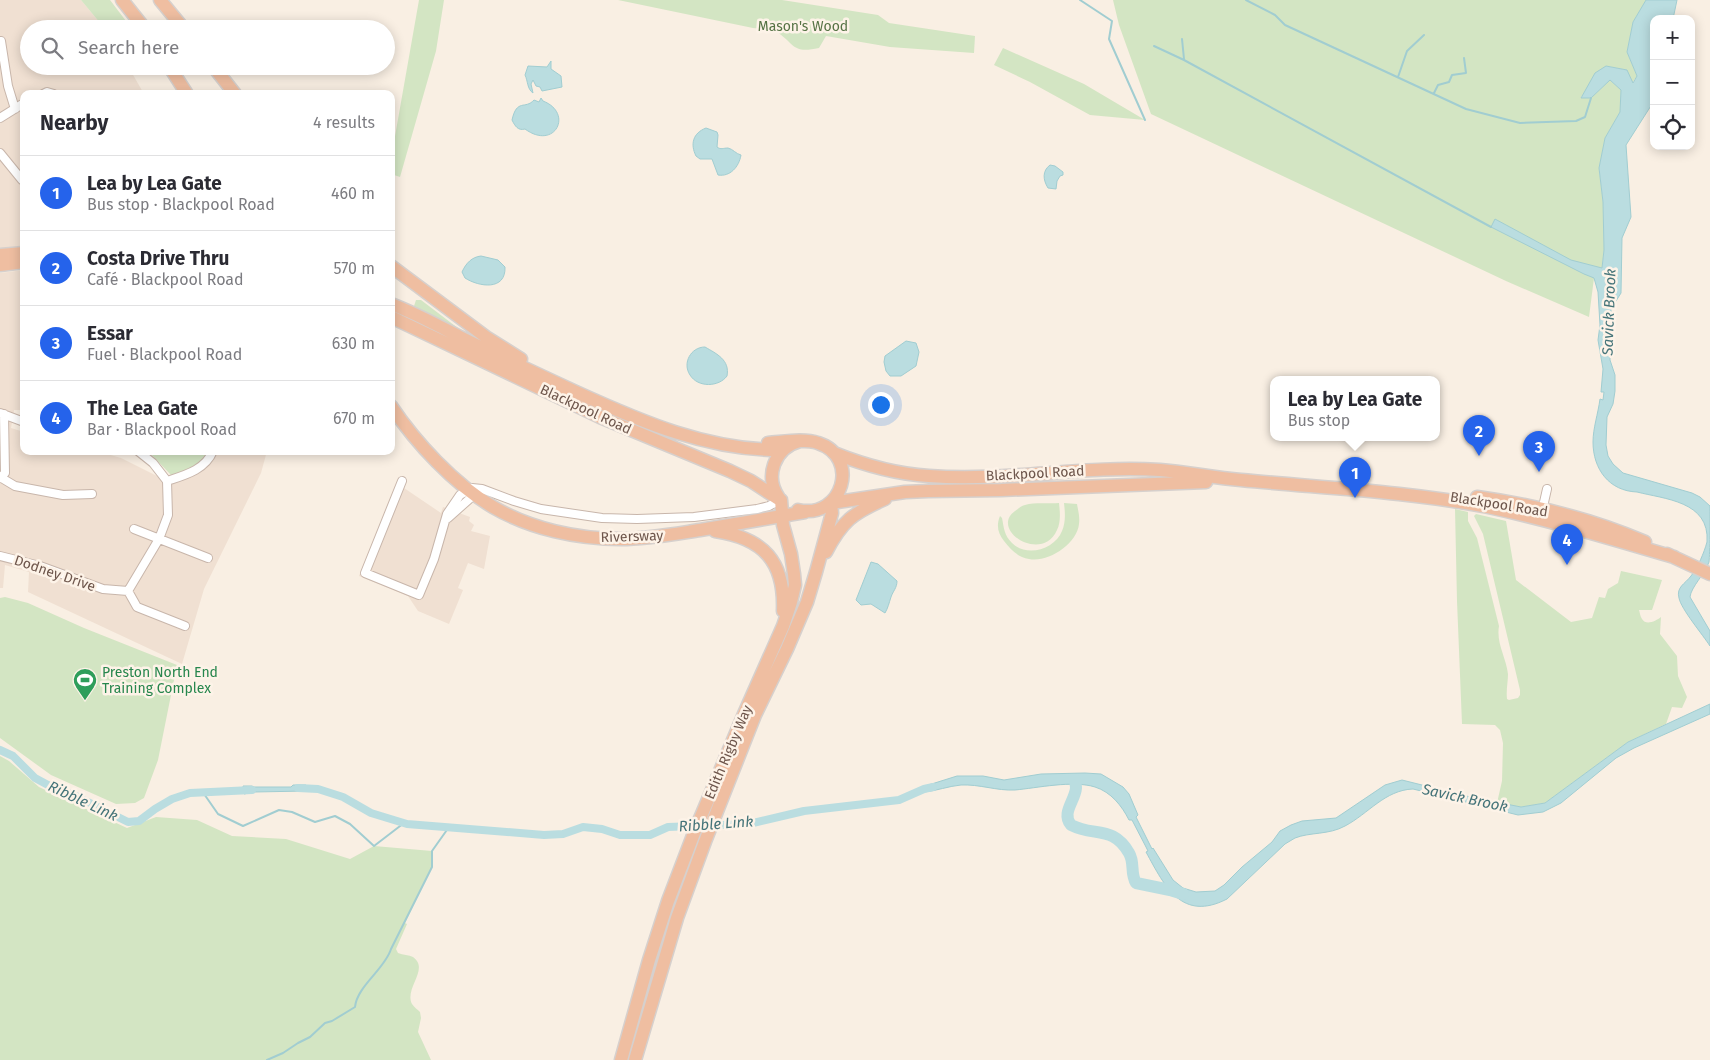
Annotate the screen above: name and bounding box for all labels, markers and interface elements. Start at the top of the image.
map controls [1650,15,1695,150]
button: + [1650,15,1695,60]
park label: Mason's Wood [758,18,848,35]
search box [20,20,395,75]
icon: search [38,34,66,62]
text: Search here [78,36,179,59]
button: − [1650,60,1695,105]
button: locate [1650,105,1695,150]
text: Nearby [40,110,108,136]
text: 4 results [313,113,375,132]
text: Lea by Lea Gate [87,172,222,195]
text: 1 [52,184,60,203]
text: 460 m [331,184,375,203]
text: Bus stop · Blackpool Road [87,195,275,214]
text: Costa Drive Thru [87,247,229,270]
text: 2 [52,259,60,278]
text: 570 m [334,259,375,278]
water label: Savick Brook [1598,268,1620,357]
text: Café · Blackpool Road [87,270,244,289]
text: Essar [87,322,133,345]
text: 3 [52,334,60,353]
text: 630 m [332,334,375,353]
text: Fuel · Blackpool Road [87,345,242,364]
popup [1270,376,1440,441]
street label: Blackpool Road [537,381,634,438]
text: Lea by Lea Gate [1288,388,1422,411]
your location [868,392,894,418]
text: The Lea Gate [87,397,198,420]
text: 4 [51,409,61,428]
text: 670 m [333,409,375,428]
text: Bus stop [1288,411,1350,430]
pin: 2 [1463,415,1495,456]
text: Bar · Blackpool Road [87,420,237,439]
pin: 3 [1523,431,1555,472]
pin: 1 [1339,457,1371,498]
street label: Blackpool Road [985,462,1085,485]
street label: Blackpool Road [1449,488,1549,521]
pin: 4 [1551,524,1583,565]
street label: Riversway [600,527,664,546]
street label: Dodney Drive [12,552,98,595]
place label: Preston North End Training Complex [102,664,218,697]
sports icon: Preston North End Training Complex [72,667,98,701]
street label: Edith Rigby Way [701,703,756,802]
water label: Ribble Link [45,777,121,825]
water label: Savick Brook [1420,780,1509,816]
water label: Ribble Link [678,812,754,836]

